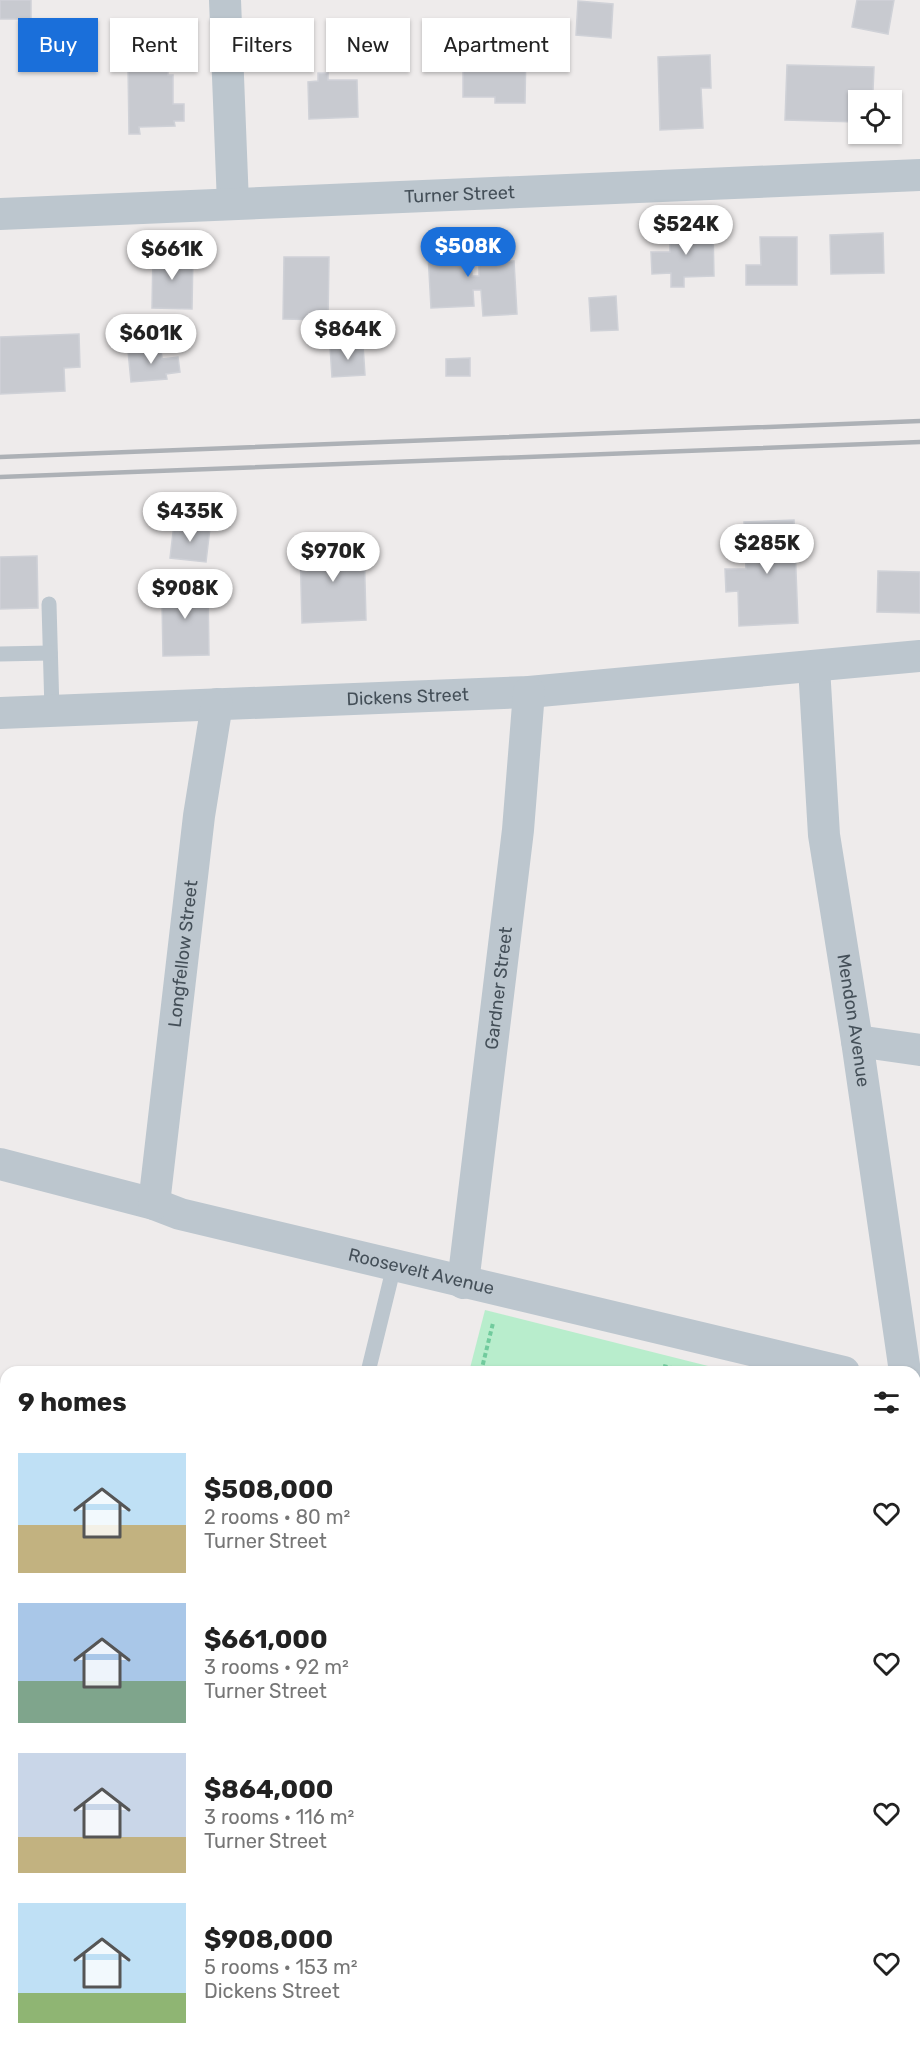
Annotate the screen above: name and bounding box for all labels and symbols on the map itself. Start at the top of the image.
street label: Turner Street [404,181,515,208]
pin: $524K [644,205,728,256]
pin: $508K [426,227,510,278]
pin: $661K [130,230,214,281]
pin: $864K [306,310,390,361]
pin: $601K [109,314,193,365]
pin: $435K [148,492,232,543]
pin: $285K [725,524,809,575]
pin: $970K [291,532,375,583]
pin: $908K [143,569,227,620]
street label: Dickens Street [346,683,469,710]
street label: Longfellow Street [164,879,202,1029]
street label: Gardner Street [480,926,517,1051]
street label: Mendon Avenue [832,952,875,1088]
street label: Roosevelt Avenue [346,1243,497,1299]

